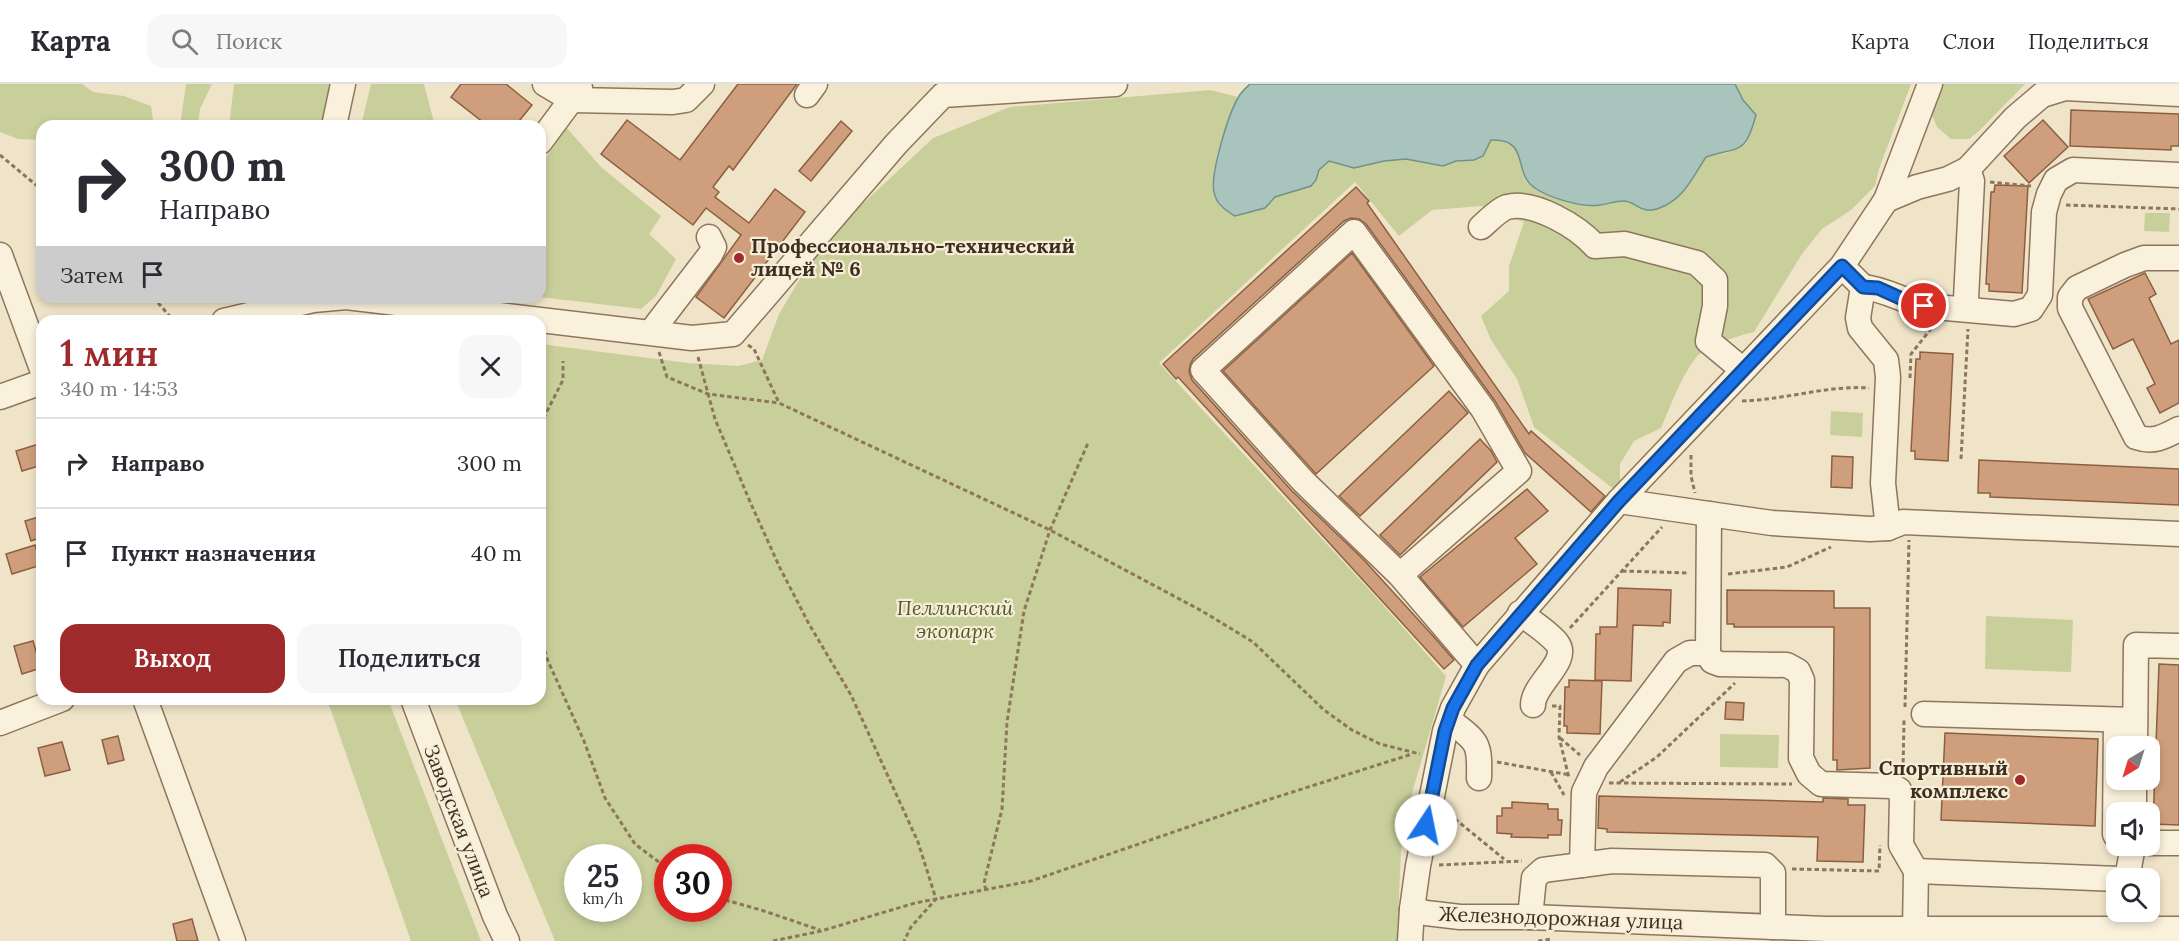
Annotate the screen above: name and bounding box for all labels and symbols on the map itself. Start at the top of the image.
place label: Профессионально-технический лицей № 6 [751,233,1075,281]
marker: Профессионально-технический лицей № 6 [732,251,746,265]
pin [1898,280,1949,331]
park label: Пеллинский экопарк [897,595,1013,643]
north arrow [2106,736,2160,790]
street label: Заводская улица [419,741,500,901]
place label: Спортивный комплекс [1879,755,2009,803]
marker: Спортивный комплекс [2013,773,2027,787]
position arrow [1394,793,1458,857]
speed limit sign: 30 [654,844,732,922]
street label: Железнодорожная улица [1438,901,1684,934]

